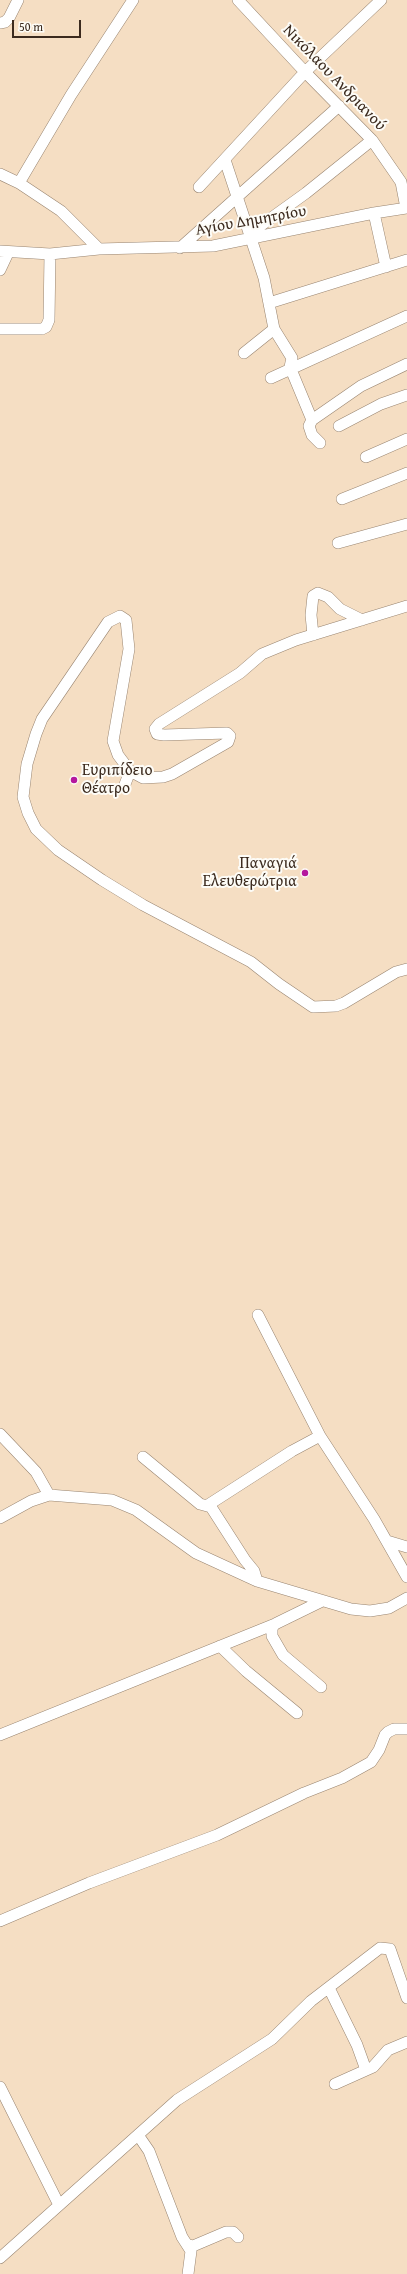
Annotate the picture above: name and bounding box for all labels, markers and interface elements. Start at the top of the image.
scale bar [14,12,83,38]
text: 50 m [19,18,43,35]
street label: Νικόλαου Ανδριανού [278,21,390,135]
street label: Αγίου Δημητρίου [194,202,308,240]
place label: Ευριπίδειο Θέατρο [82,761,153,799]
marker: Ευριπίδειο Θέατρο [69,775,79,785]
place label: Παναγιά Ελευθερώτρια [203,854,297,892]
marker: Παναγιά Ελευθερώτρια [300,868,310,878]

